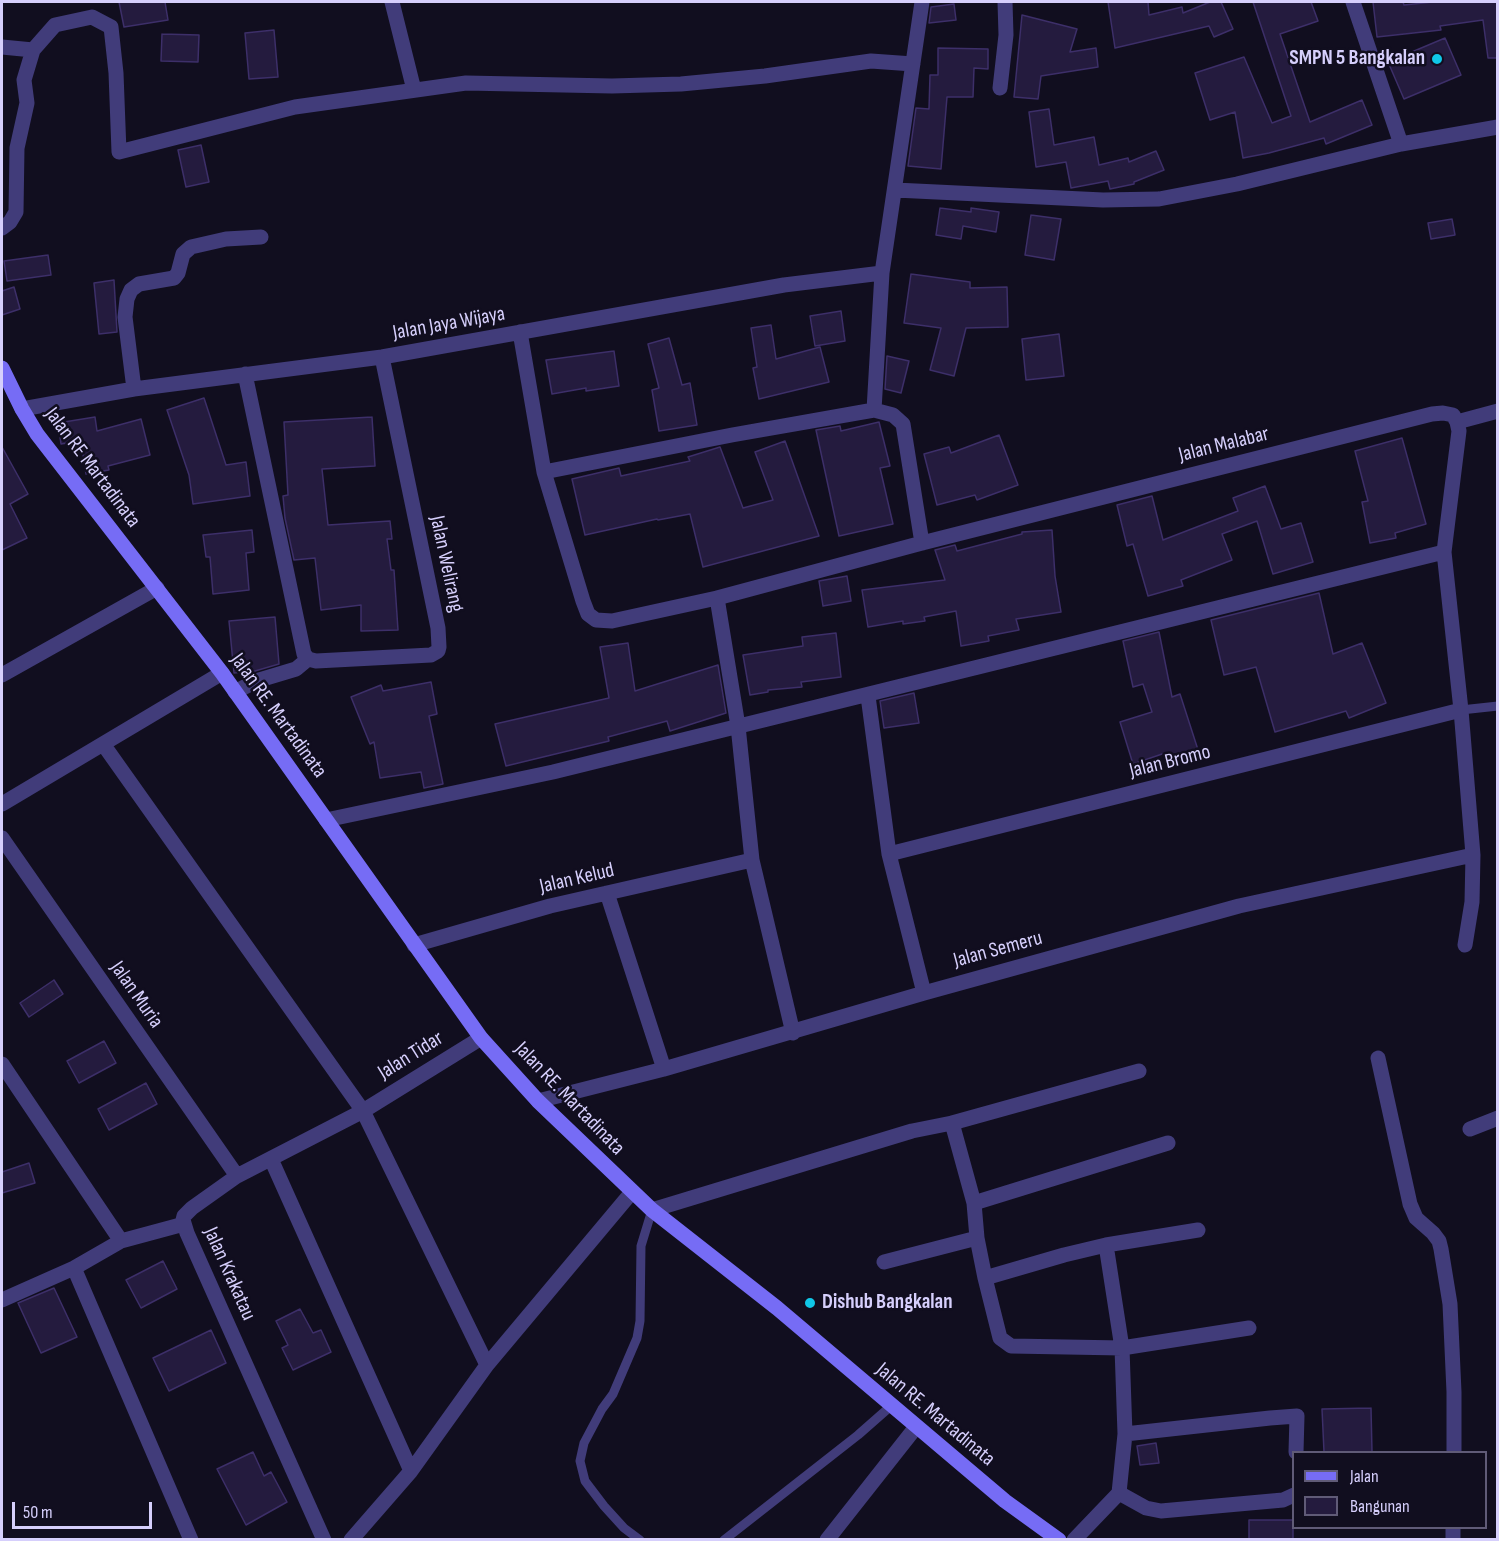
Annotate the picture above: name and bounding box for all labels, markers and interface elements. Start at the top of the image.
place label: SMPN 5 Bangkalan [1289,46,1425,72]
marker: SMPN 5 Bangkalan [1430,52,1444,66]
street label: Jalan Jaya Wijaya [391,302,507,346]
street label: Jalan RE Martadinata [39,403,145,533]
street label: Jalan Malabar [1176,422,1272,468]
street label: Jalan Welirang [424,514,468,614]
street label: Jalan RE. Martadinata [224,649,332,783]
street label: Jalan Bromo [1127,740,1213,784]
street label: Jalan Kelud [537,858,617,900]
street label: Jalan Semeru [951,926,1045,974]
street label: Jalan Muria [104,957,168,1033]
street label: Jalan Tidar [374,1026,448,1086]
street label: Jalan RE. Martadinata [509,1037,629,1161]
street label: Jalan Krakatau [197,1224,261,1324]
place label: Dishub Bangkalan [822,1290,953,1316]
marker: Dishub Bangkalan [803,1296,817,1310]
street label: Jalan RE. Martadinata [870,1358,1000,1472]
legend [1292,1451,1487,1529]
text: Jalan [1350,1466,1379,1487]
scale bar [15,1490,154,1528]
text: Bangunan [1350,1496,1410,1517]
text: 50 m [23,1502,53,1523]

